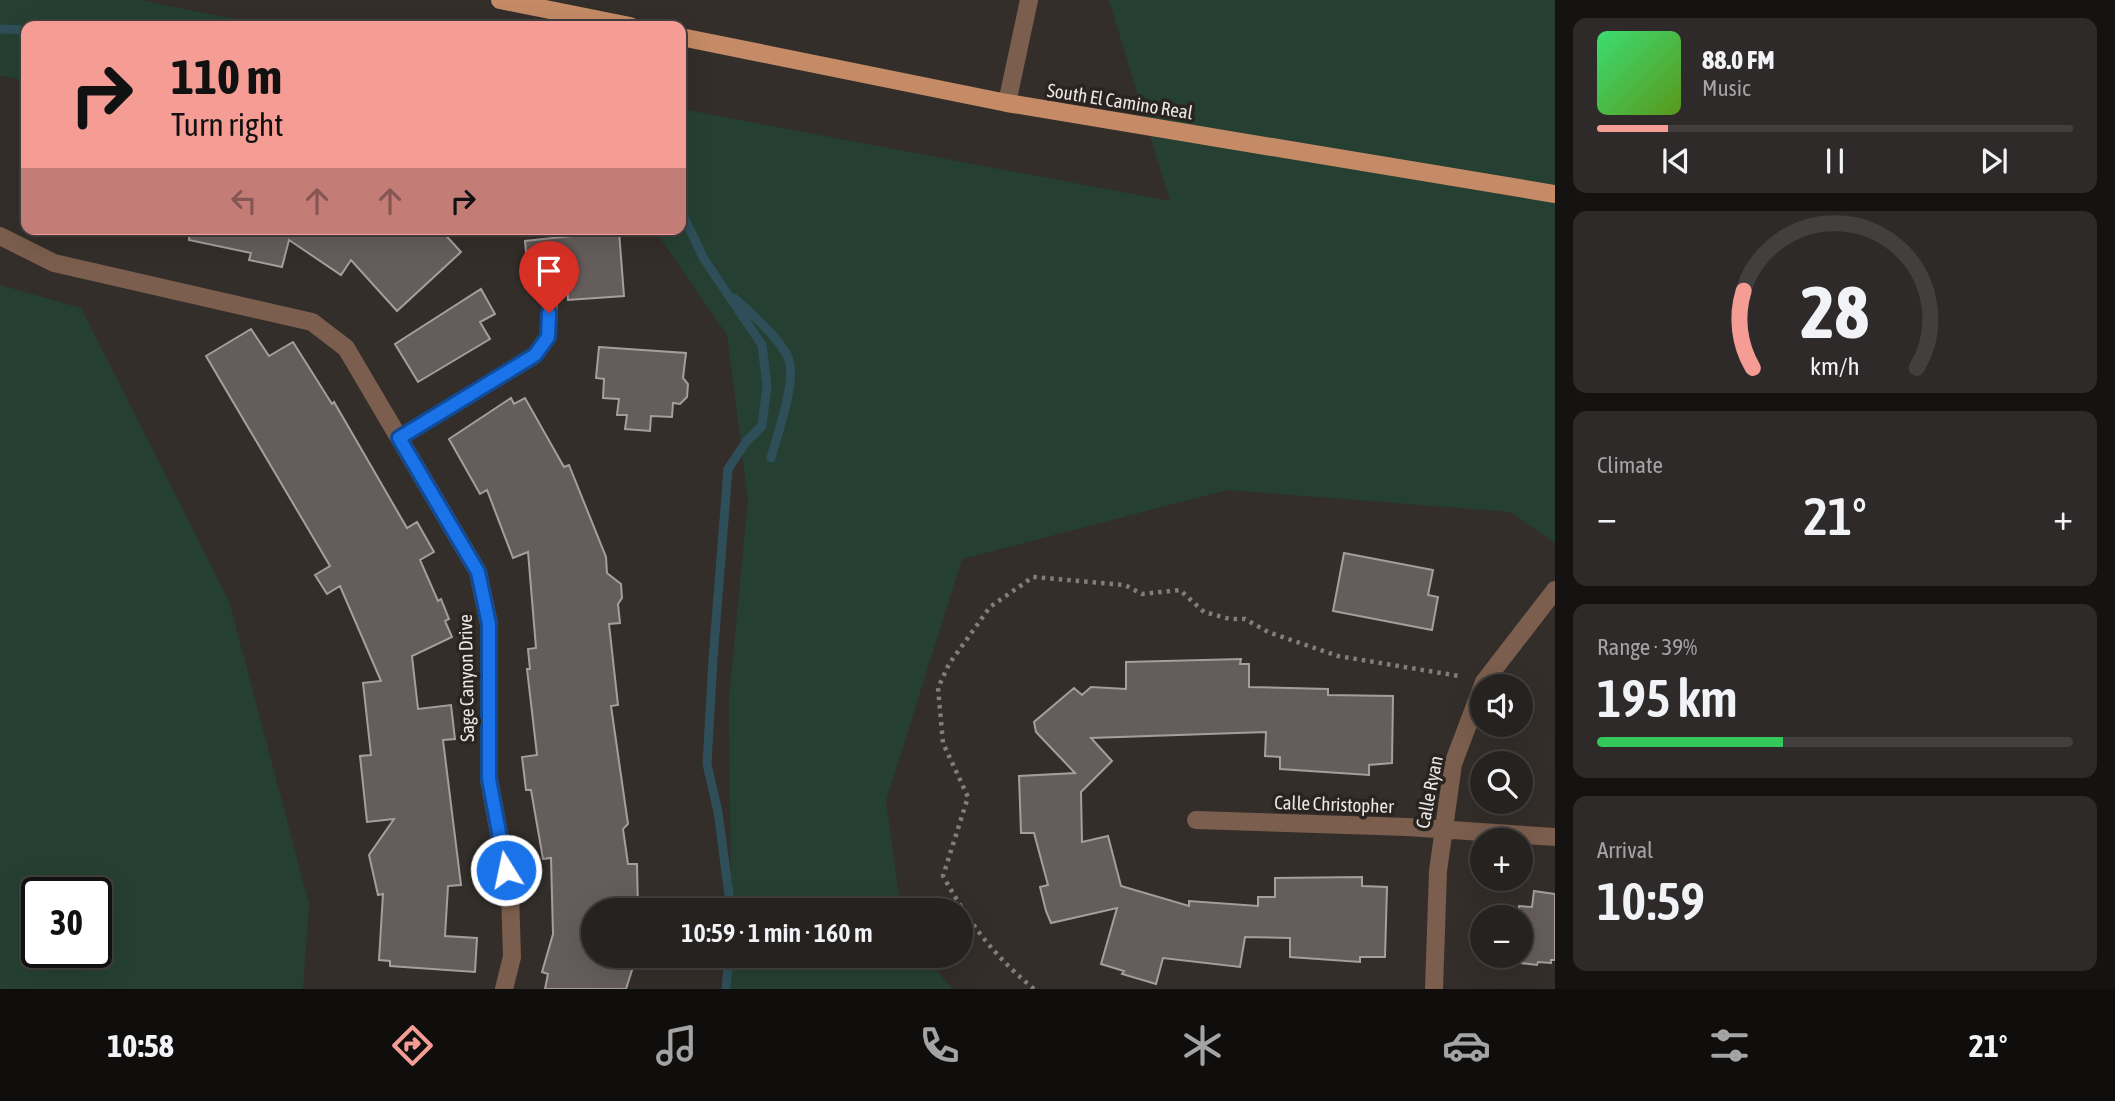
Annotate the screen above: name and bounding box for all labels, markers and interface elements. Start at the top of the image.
text: 88.0 FM [1702,45,1775,75]
text: 110 m [171,48,282,104]
icon: right [56,49,147,140]
text: Music [1702,75,1750,101]
street label: South El Camino Real [1046,79,1194,123]
text: Turn right [171,106,284,143]
icon: previous [1657,142,1695,180]
icon: pause [1816,142,1854,180]
icon: next [1975,142,2013,180]
icon: left [225,182,263,220]
icon: ahead [298,182,336,220]
icon: ahead [371,182,409,220]
icon: right [444,182,482,220]
pin [519,241,579,313]
icon: arrive [530,252,568,290]
text: 28 [1801,270,1869,353]
text: km/h [1810,352,1860,380]
text: Climate [1597,452,1663,478]
text: 21° [1803,486,1867,546]
text: − [1597,495,1617,538]
text: + [2053,495,2073,538]
street label: Sage Canyon Drive [454,614,478,742]
text: Range · 39% [1597,634,1697,660]
text: 195 km [1597,668,1738,728]
map controls [1470,674,1533,968]
button: sound [1470,674,1533,737]
button: search [1470,751,1533,814]
street label: Calle Ryan [1411,754,1447,830]
street label: Calle Christopher [1274,791,1395,817]
button: + [1470,828,1533,891]
position arrow [469,833,543,907]
text: Arrival [1597,837,1653,863]
text: 10:59 [1597,871,1705,931]
speed limit sign: 30 [21,877,112,968]
button: − [1470,905,1533,968]
text: 10:59 · 1 min · 160 m [681,918,873,948]
icon: directions [388,1021,437,1070]
icon: music [652,1021,701,1070]
icon: phone [915,1021,964,1070]
icon: climate [1178,1021,1227,1070]
icon: car [1442,1021,1491,1070]
icon: filters [1705,1021,1754,1070]
text: 10:58 [107,1027,174,1064]
text: 21° [1969,1027,2008,1064]

